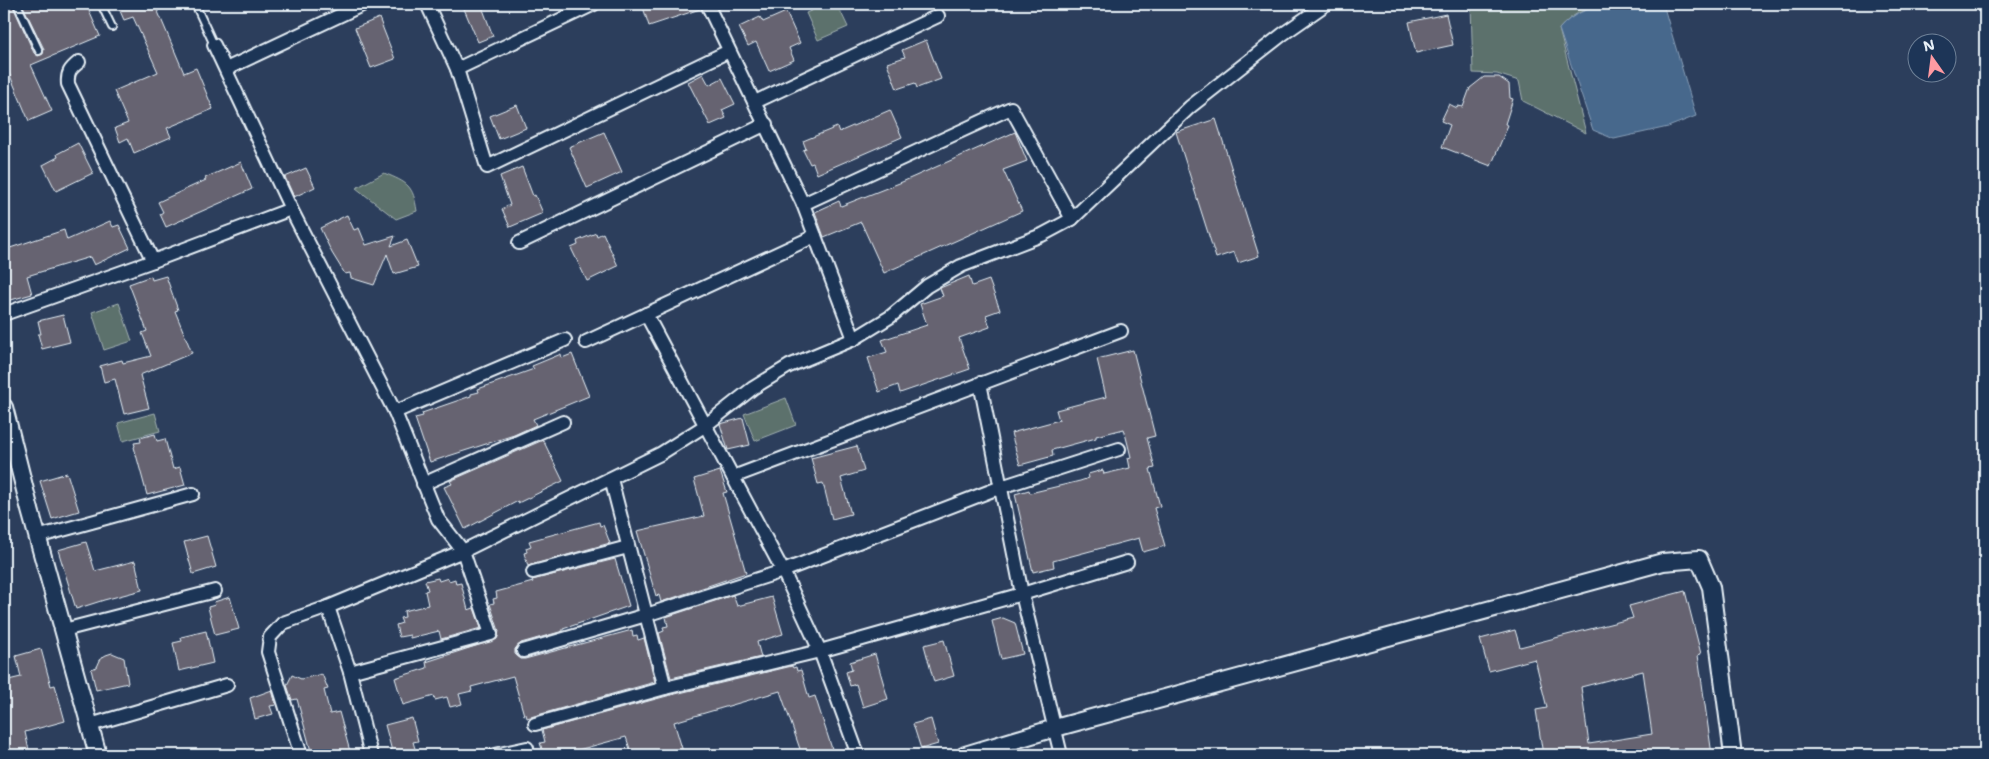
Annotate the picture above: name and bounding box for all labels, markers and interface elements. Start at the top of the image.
north arrow [1906,32,1956,82]
text: N [1921,35,1936,55]

